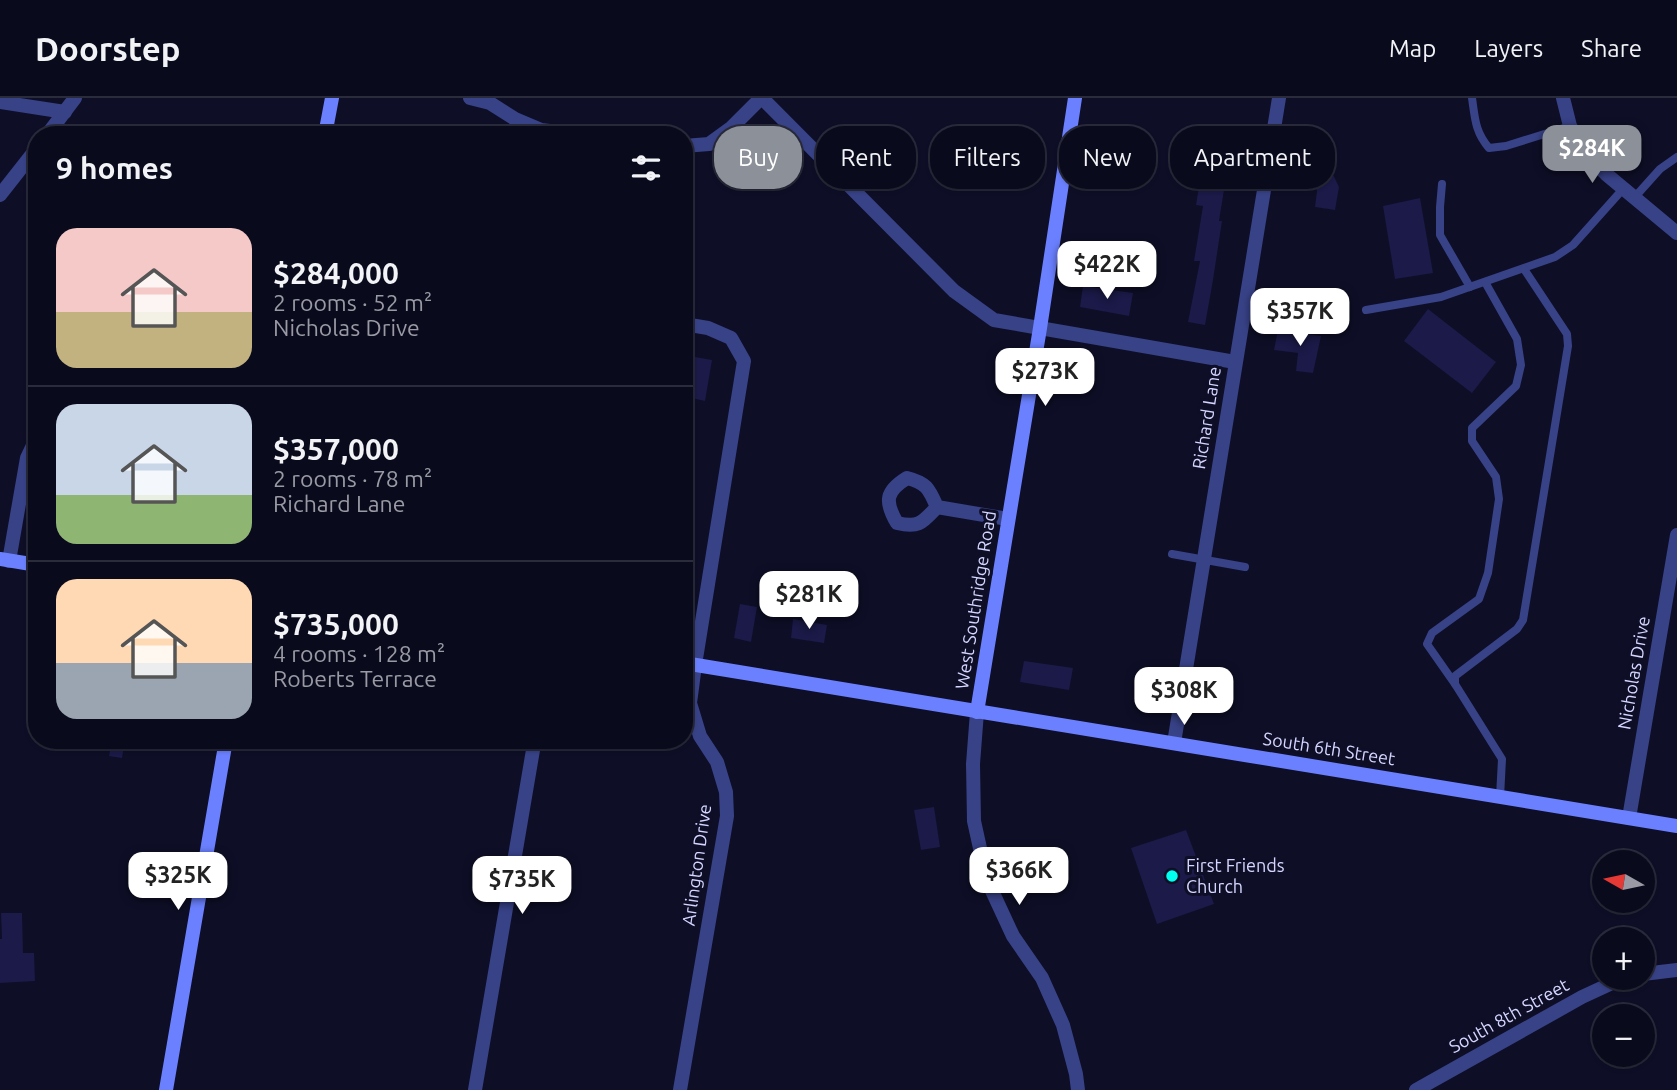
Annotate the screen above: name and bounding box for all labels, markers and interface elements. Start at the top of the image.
text: Doorstep [35,30,180,67]
text: Map [1389,35,1436,62]
text: Layers [1474,35,1543,62]
text: Share [1581,35,1642,62]
chip: Buy [714,126,802,189]
chip: Rent [816,126,916,189]
chip: Filters [930,126,1045,189]
chip: New [1059,126,1156,189]
chip: Apartment [1170,126,1335,189]
pin: $284K [1543,126,1641,185]
text: $284K [1558,135,1626,160]
icon: filters [627,149,665,187]
text: 9 homes [56,151,173,185]
pin: $422K [1058,242,1156,301]
text: $422K [1073,251,1141,276]
icon: home [112,256,196,340]
text: $284,000 [273,256,399,290]
pin: $357K [1251,288,1349,348]
text: 2 rooms · 52 m² [273,290,432,315]
text: $357K [1266,298,1334,323]
text: Nicholas Drive [273,315,420,340]
pin: $273K [996,348,1094,408]
text: $273K [1011,358,1079,383]
street label: Richard Lane [1188,365,1224,471]
icon: home [112,432,196,516]
text: $357,000 [273,432,399,466]
text: 2 rooms · 78 m² [273,466,432,491]
text: Richard Lane [273,491,405,516]
street label: West Southridge Road [951,509,999,691]
pin: $281K [760,572,858,631]
text: $281K [775,581,843,606]
icon: home [112,607,196,691]
text: $735,000 [273,607,399,641]
street label: Nicholas Drive [1613,615,1653,731]
text: 4 rooms · 128 m² [273,641,445,666]
text: Roberts Terrace [273,666,437,691]
pin: $308K [1135,668,1233,727]
text: $308K [1150,677,1218,702]
street label: South 6th Street [1262,728,1397,768]
street label: Arlington Drive [678,803,714,927]
pin: $366K [970,848,1068,907]
north arrow [1592,850,1656,914]
map controls [1592,850,1655,1067]
pin: $325K [129,852,227,912]
place label: First Friends Church [1186,855,1285,896]
pin: $735K [473,856,571,916]
text: $366K [985,857,1053,882]
text: $325K [144,862,212,887]
text: $735K [488,866,556,891]
marker: First Friends Church [1164,868,1180,884]
button: + [1592,927,1655,990]
street label: South 8th Street [1445,974,1572,1056]
button: − [1592,1004,1655,1067]

